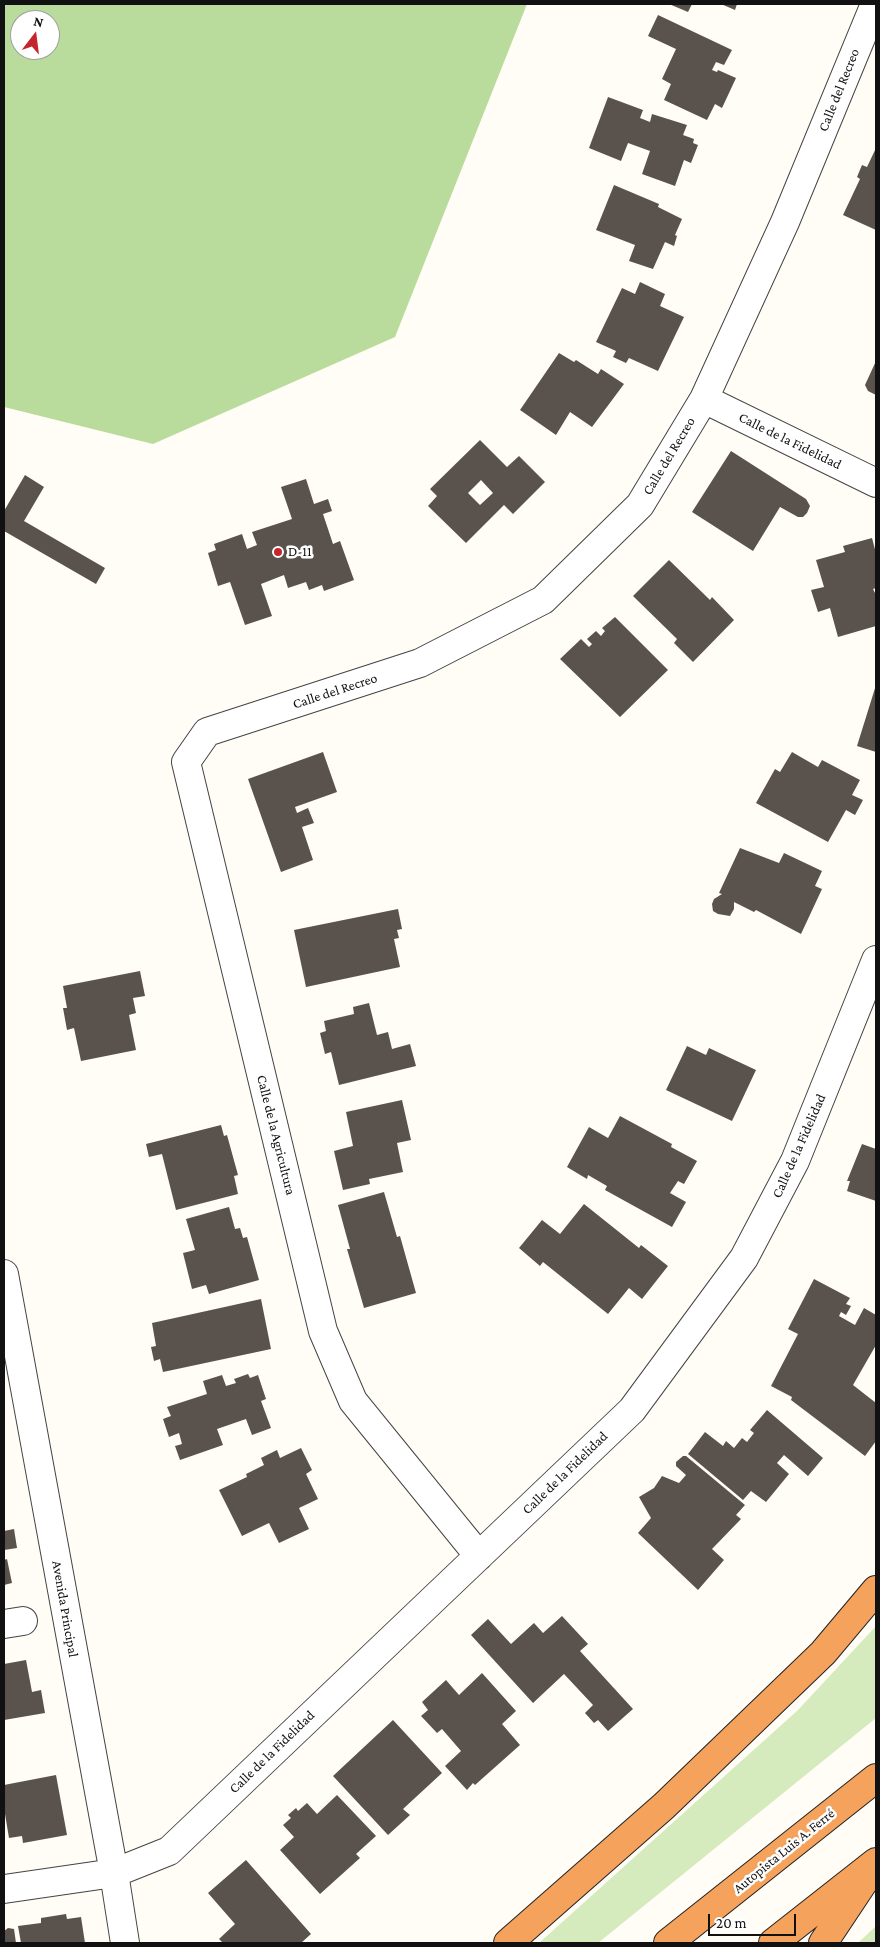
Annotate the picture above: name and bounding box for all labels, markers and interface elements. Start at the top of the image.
north arrow [10,10,60,60]
text: N [32,13,45,30]
street label: Calle del Recreo [815,46,863,134]
street label: Calle de la Fidelidad [736,409,844,473]
street label: Calle del Recreo [639,414,699,498]
place label: D-11 [288,544,312,560]
marker: D-11 [272,546,284,558]
street label: Calle del Recreo [291,669,379,713]
street label: Calle de la Agricultura [253,1073,299,1197]
street label: Calle de la Fidelidad [768,1091,830,1201]
street label: Calle de la Fidelidad [519,1428,611,1518]
street label: Avenida Principal [48,1559,82,1659]
street label: Calle de la Fidelidad [226,1707,318,1797]
street label: Autopista Luis A. Ferré [730,1805,838,1897]
scale bar [710,1904,798,1936]
text: 20 m [716,1915,747,1931]

